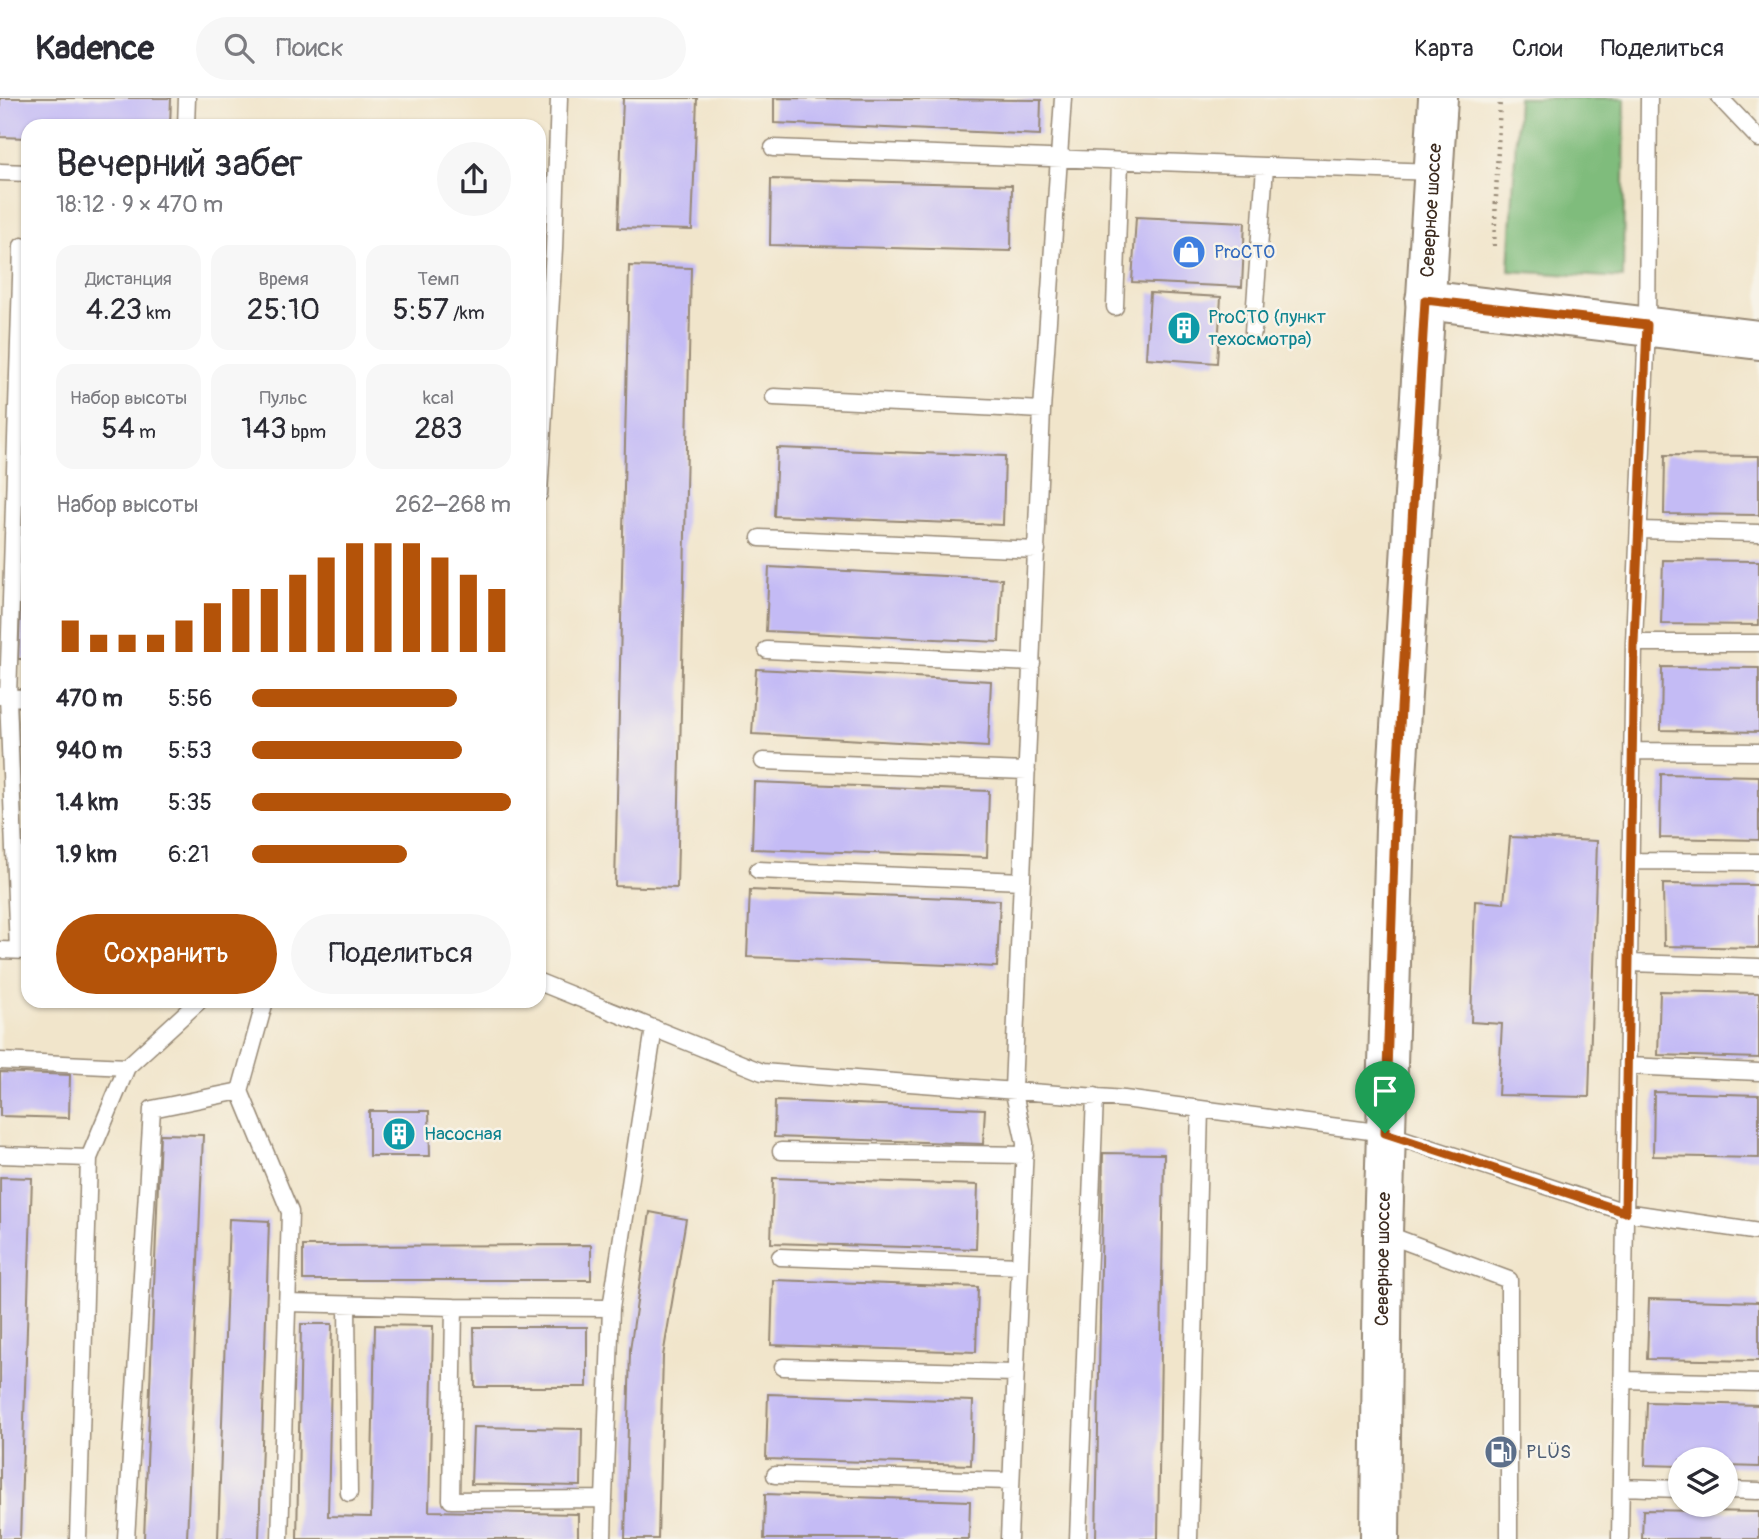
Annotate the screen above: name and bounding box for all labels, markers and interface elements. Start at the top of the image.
search box [196,17,686,80]
text: Kadence [35,28,154,69]
icon: search [220,29,258,67]
text: Поиск [276,32,344,64]
text: Карта [1414,34,1474,63]
text: Слои [1512,34,1563,63]
text: Поделиться [1601,34,1724,63]
text: Вечерний забег [56,140,303,188]
button: share [437,142,511,216]
street label: Северное шоссе [1415,142,1447,278]
text: 18:12 · 9 × 470 m [56,190,223,219]
shop icon: ProСТО [1170,233,1208,271]
place label: ProСТО [1214,240,1275,264]
text: Дистанция [85,267,172,291]
text: Время [258,267,309,291]
text: Темп [417,267,460,291]
text: 4.23 [86,291,142,328]
text: 25:10 [247,291,320,328]
text: 5:57 [392,291,449,328]
text: km [142,301,171,325]
text: /km [449,301,485,325]
place label: ProСТО (пункт техосмотра) [1208,305,1327,351]
building icon: ProСТО (пункт техосмотра) [1165,309,1203,347]
text: Набор высоты [70,386,187,410]
text: Пульс [260,386,307,410]
text: kcal [423,386,454,410]
text: 54 [101,410,135,447]
text: 143 [241,410,287,447]
text: 283 [414,410,463,447]
text: m [135,420,156,444]
text: bpm [287,420,326,444]
text: Набор высоты [56,490,198,519]
text: 262–268 m [395,490,511,519]
text: 470 m [56,684,123,713]
text: 5:56 [168,684,212,713]
text: 940 m [56,736,122,765]
text: 5:53 [168,736,212,765]
text: 1.4 km [56,788,118,817]
text: 5:35 [168,788,212,817]
text: 1.9 km [56,840,117,869]
text: 6:21 [168,840,209,869]
button: Сохранить [56,914,277,994]
button: Поделиться [291,914,511,994]
pin [1355,1061,1415,1133]
icon: arrive [1366,1072,1404,1110]
building icon: Насосная [380,1115,418,1153]
place label: Насосная [424,1122,502,1146]
street label: Северное шоссе [1370,1191,1396,1326]
fuel station icon: PLÜS [1482,1433,1520,1471]
place label: PLÜS [1526,1440,1571,1464]
map controls [1668,1447,1738,1517]
button: layers [1668,1447,1738,1517]

